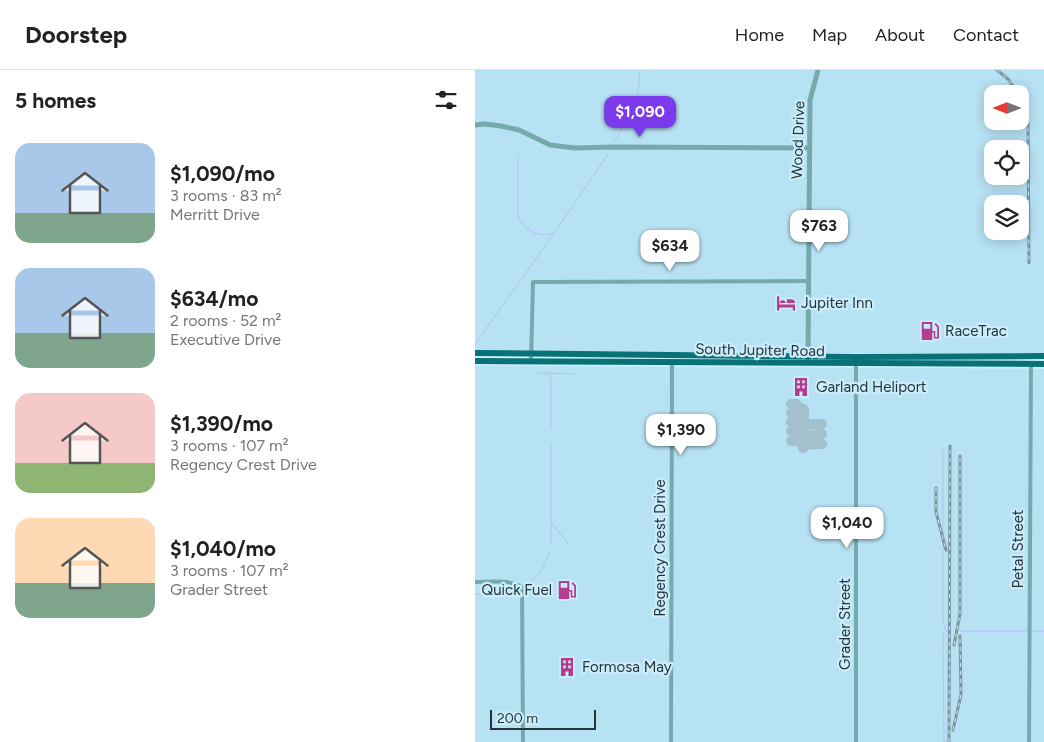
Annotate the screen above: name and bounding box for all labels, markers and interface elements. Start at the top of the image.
text: Doorstep [25,20,127,49]
text: Home [735,24,784,46]
text: Map [812,24,847,46]
text: About [875,24,925,46]
text: Contact [953,24,1019,46]
north arrow [984,85,1029,130]
map controls [984,85,1029,240]
icon: filters [432,86,460,114]
text: 5 homes [15,88,96,113]
pin: $1,090 [599,96,681,138]
street label: Wood Drive [788,101,808,179]
text: $1,090 [615,102,665,121]
button: locate [984,140,1029,185]
text: $1,090/mo [170,161,275,186]
icon: home [55,163,115,223]
text: 3 rooms · 83 m² [170,186,282,205]
button: layers [984,195,1029,240]
text: Merritt Drive [170,205,260,224]
pin: $763 [789,210,849,252]
text: $763 [801,216,837,235]
pin: $634 [640,230,700,272]
text: $634 [651,236,689,255]
text: $634/mo [170,286,258,311]
icon: home [55,288,115,348]
hotel icon: Jupiter Inn [775,292,797,314]
place label: Jupiter Inn [801,294,873,312]
text: 2 rooms · 52 m² [170,311,281,330]
fuel station icon: RaceTrac [919,320,941,342]
place label: RaceTrac [945,322,1007,340]
text: Executive Drive [170,330,281,349]
street label: South Jupiter Road [695,340,825,360]
building icon: Garland Heliport [790,376,812,398]
place label: Garland Heliport [816,378,927,396]
text: $1,390/mo [170,411,273,436]
icon: home [55,413,115,473]
pin: $1,390 [640,414,722,456]
text: $1,390 [657,420,705,439]
text: 3 rooms · 107 m² [170,436,288,455]
text: Regency Crest Drive [170,455,317,474]
street label: Regency Crest Drive [651,479,669,617]
pin: $1,040 [806,506,888,549]
street label: Petal Street [1009,509,1027,589]
text: $1,040 [822,513,872,532]
text: $1,040/mo [170,536,276,561]
icon: home [55,538,115,598]
text: 3 rooms · 107 m² [170,561,288,580]
street label: Grader Street [836,578,854,670]
fuel station icon: Quick Fuel [556,579,578,601]
text: Grader Street [170,580,268,599]
place label: Quick Fuel [481,581,552,599]
building icon: Formosa May [556,656,578,678]
place label: Formosa May [582,658,672,676]
scale bar [490,707,596,730]
text: 200 m [497,710,538,727]

